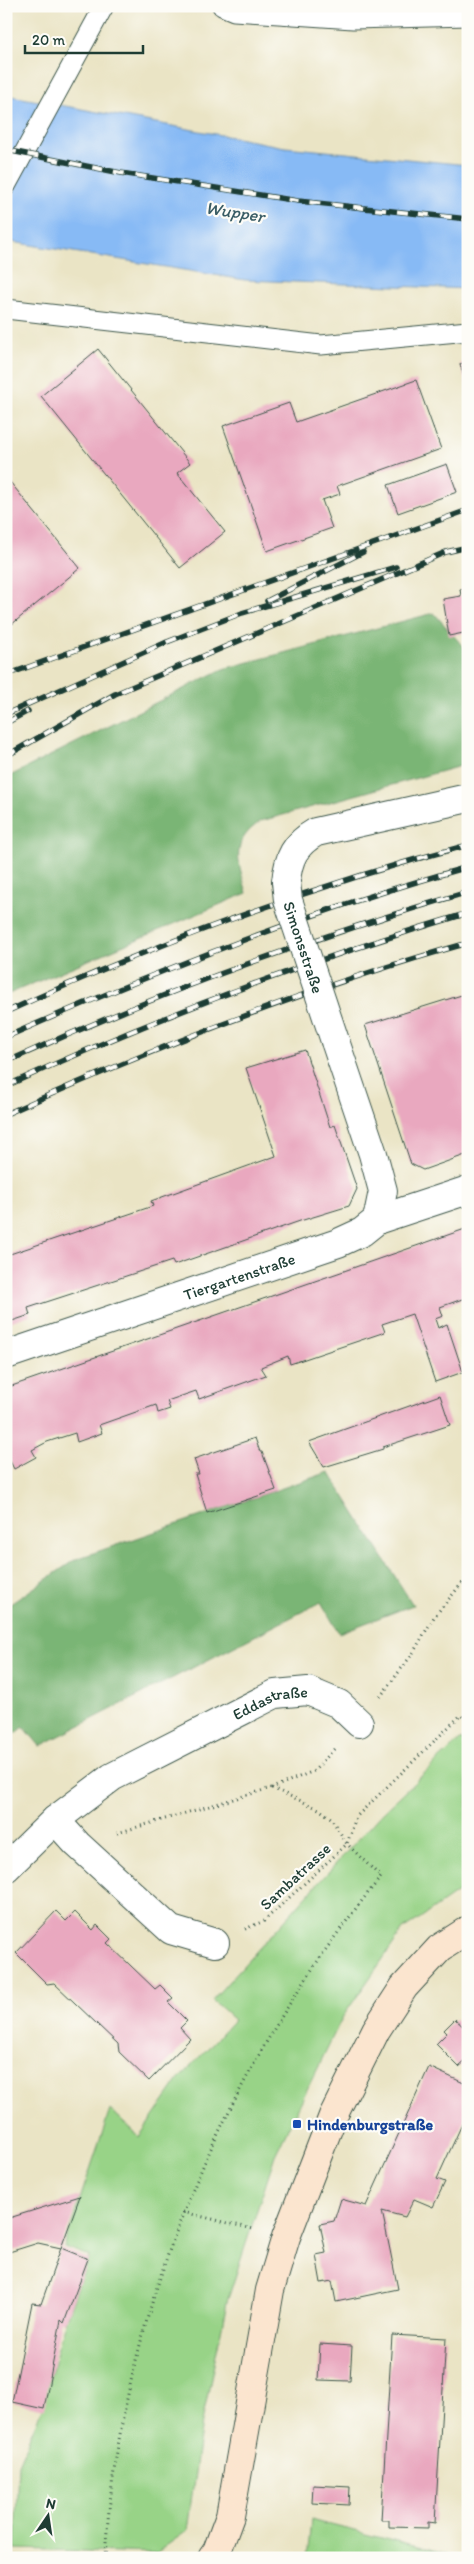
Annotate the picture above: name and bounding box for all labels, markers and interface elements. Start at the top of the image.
scale bar [25,22,142,54]
text: 20 m [32,31,66,49]
water label: Wupper [204,196,268,228]
street label: Simonsstraße [279,899,327,996]
street label: Tiergartenstraße [181,1249,298,1305]
street label: Eddastraße [229,1682,309,1724]
street label: Sambatrasse [256,1839,335,1914]
place label: Hindenburgstraße [307,2115,433,2135]
marker: Hindenburgstraße [291,2118,303,2130]
north arrow [22,2492,72,2542]
text: N [44,2494,57,2513]

